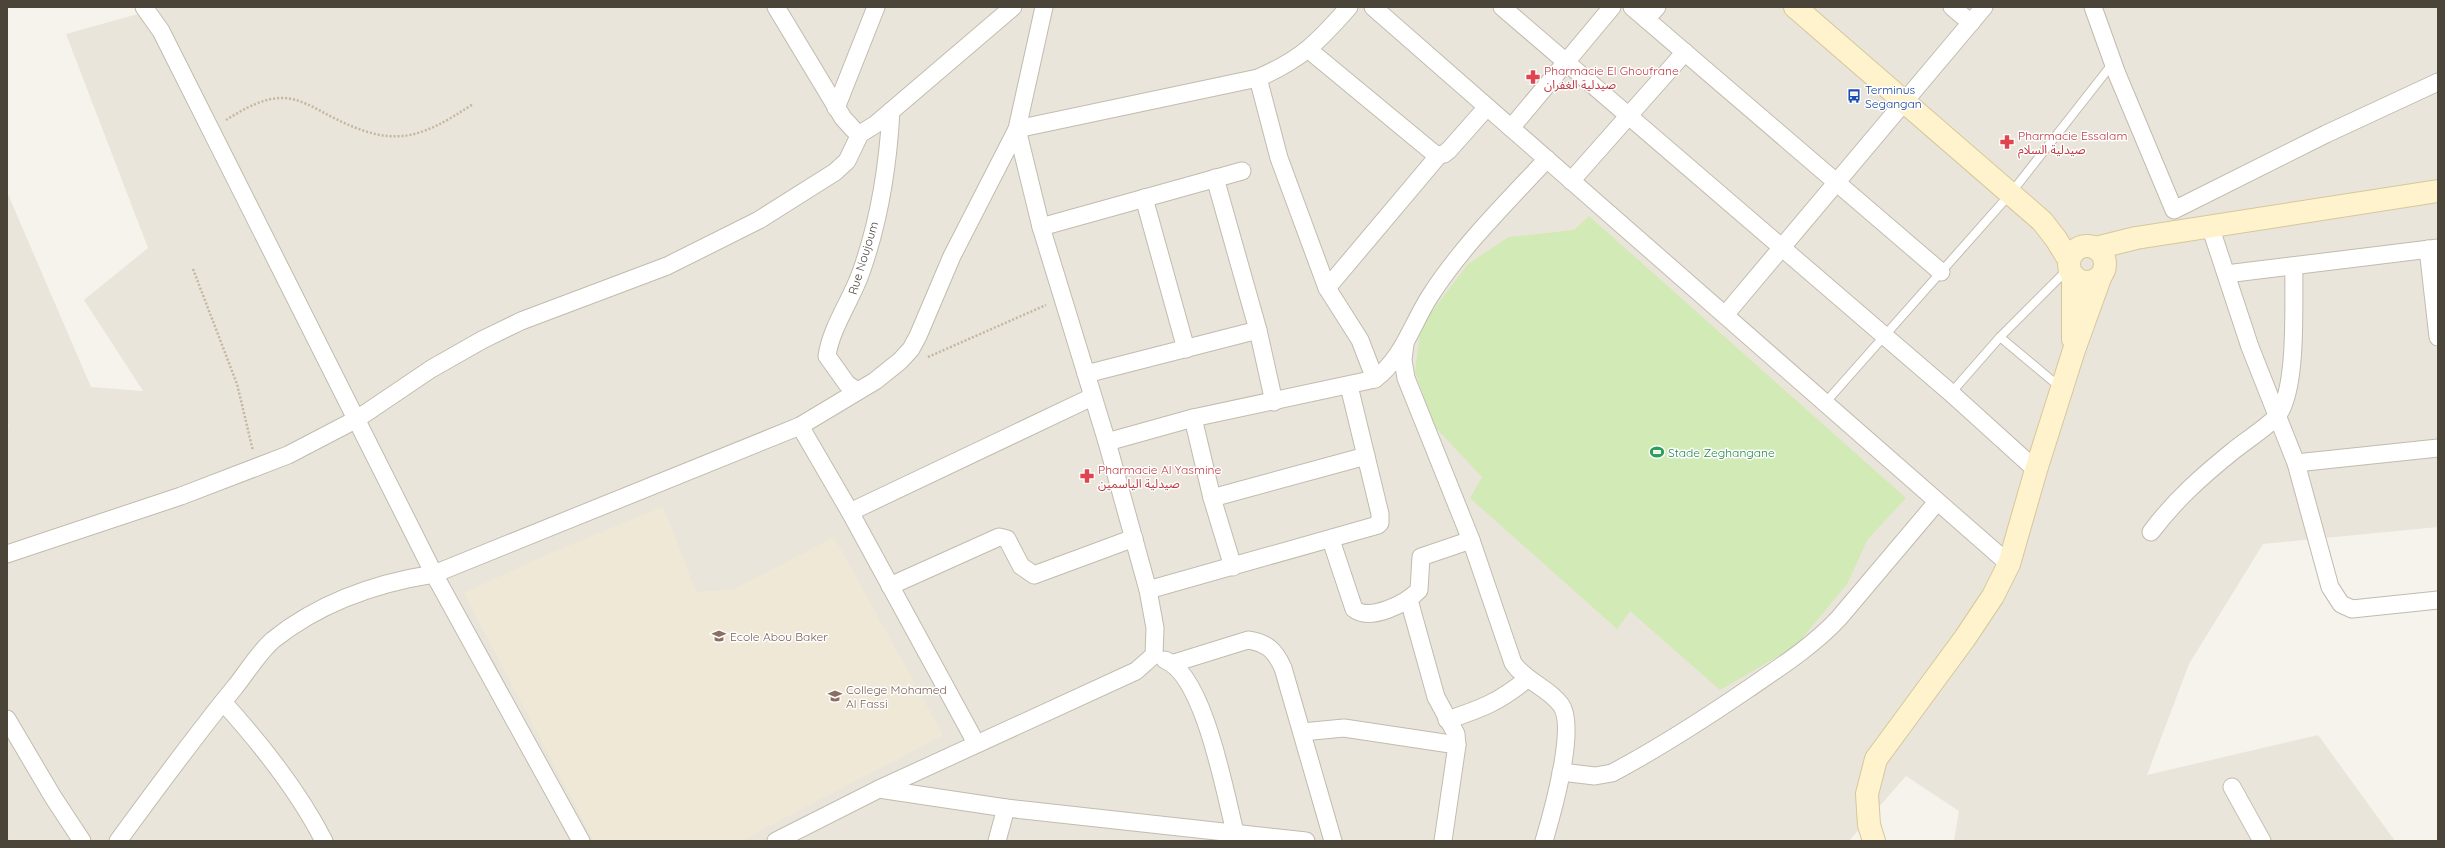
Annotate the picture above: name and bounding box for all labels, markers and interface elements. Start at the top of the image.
place label: Pharmacie El Ghoufrane صيدلية الغفران [1544,63,1679,92]
pharmacy icon: Pharmacie El Ghoufrane صيدلية الغفران [1525,69,1541,85]
place label: Terminus Segangan [1865,82,1922,111]
bus stop icon: Terminus Segangan [1846,88,1862,104]
place label: Pharmacie Essalam صيدلية السلام [2018,128,2127,159]
pharmacy icon: Pharmacie Essalam صيدلية السلام [1999,134,2015,150]
street label: Rue Noujoum [845,219,881,296]
sports icon: Stade Zeghangane [1649,444,1665,460]
place label: Stade Zeghangane [1668,445,1775,460]
place label: Pharmacie Al Yasmine صيدلية الياسمين [1098,462,1221,491]
pharmacy icon: Pharmacie Al Yasmine صيدلية الياسمين [1079,468,1095,484]
school or university icon: Ecole Abou Baker [711,628,727,644]
place label: Ecole Abou Baker [730,629,828,644]
place label: College Mohamed Al Fassi [846,682,947,711]
school or university icon: College Mohamed Al Fassi [827,688,843,704]

